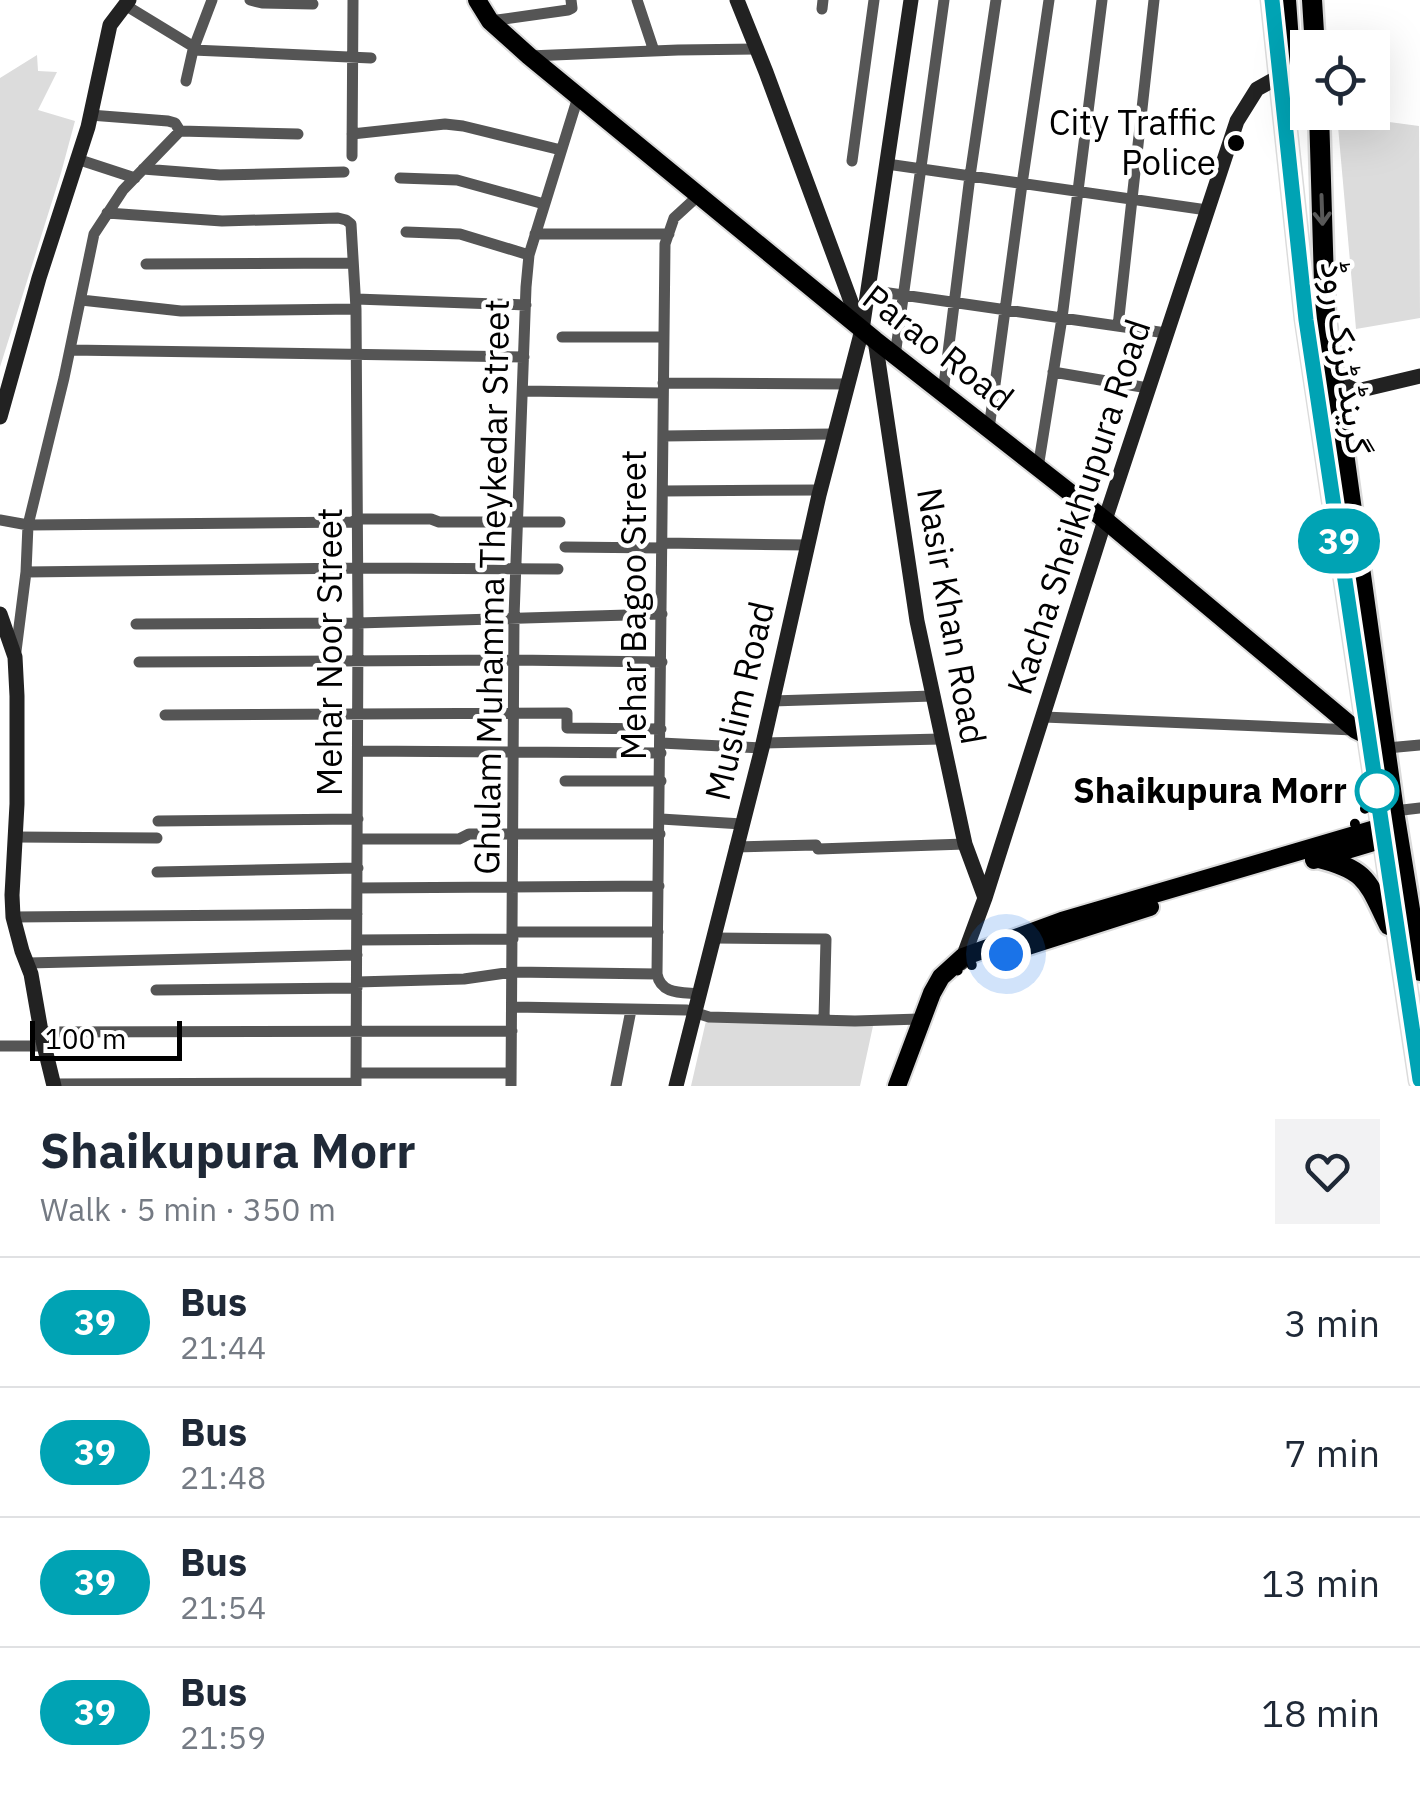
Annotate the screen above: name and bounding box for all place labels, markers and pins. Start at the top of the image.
place label: City Traffic Police [1049,99,1216,185]
marker: City Traffic Police [1225,132,1247,154]
place label: Shaikupura Morr [1073,767,1347,813]
marker: Shaikupura Morr [1356,770,1398,812]

